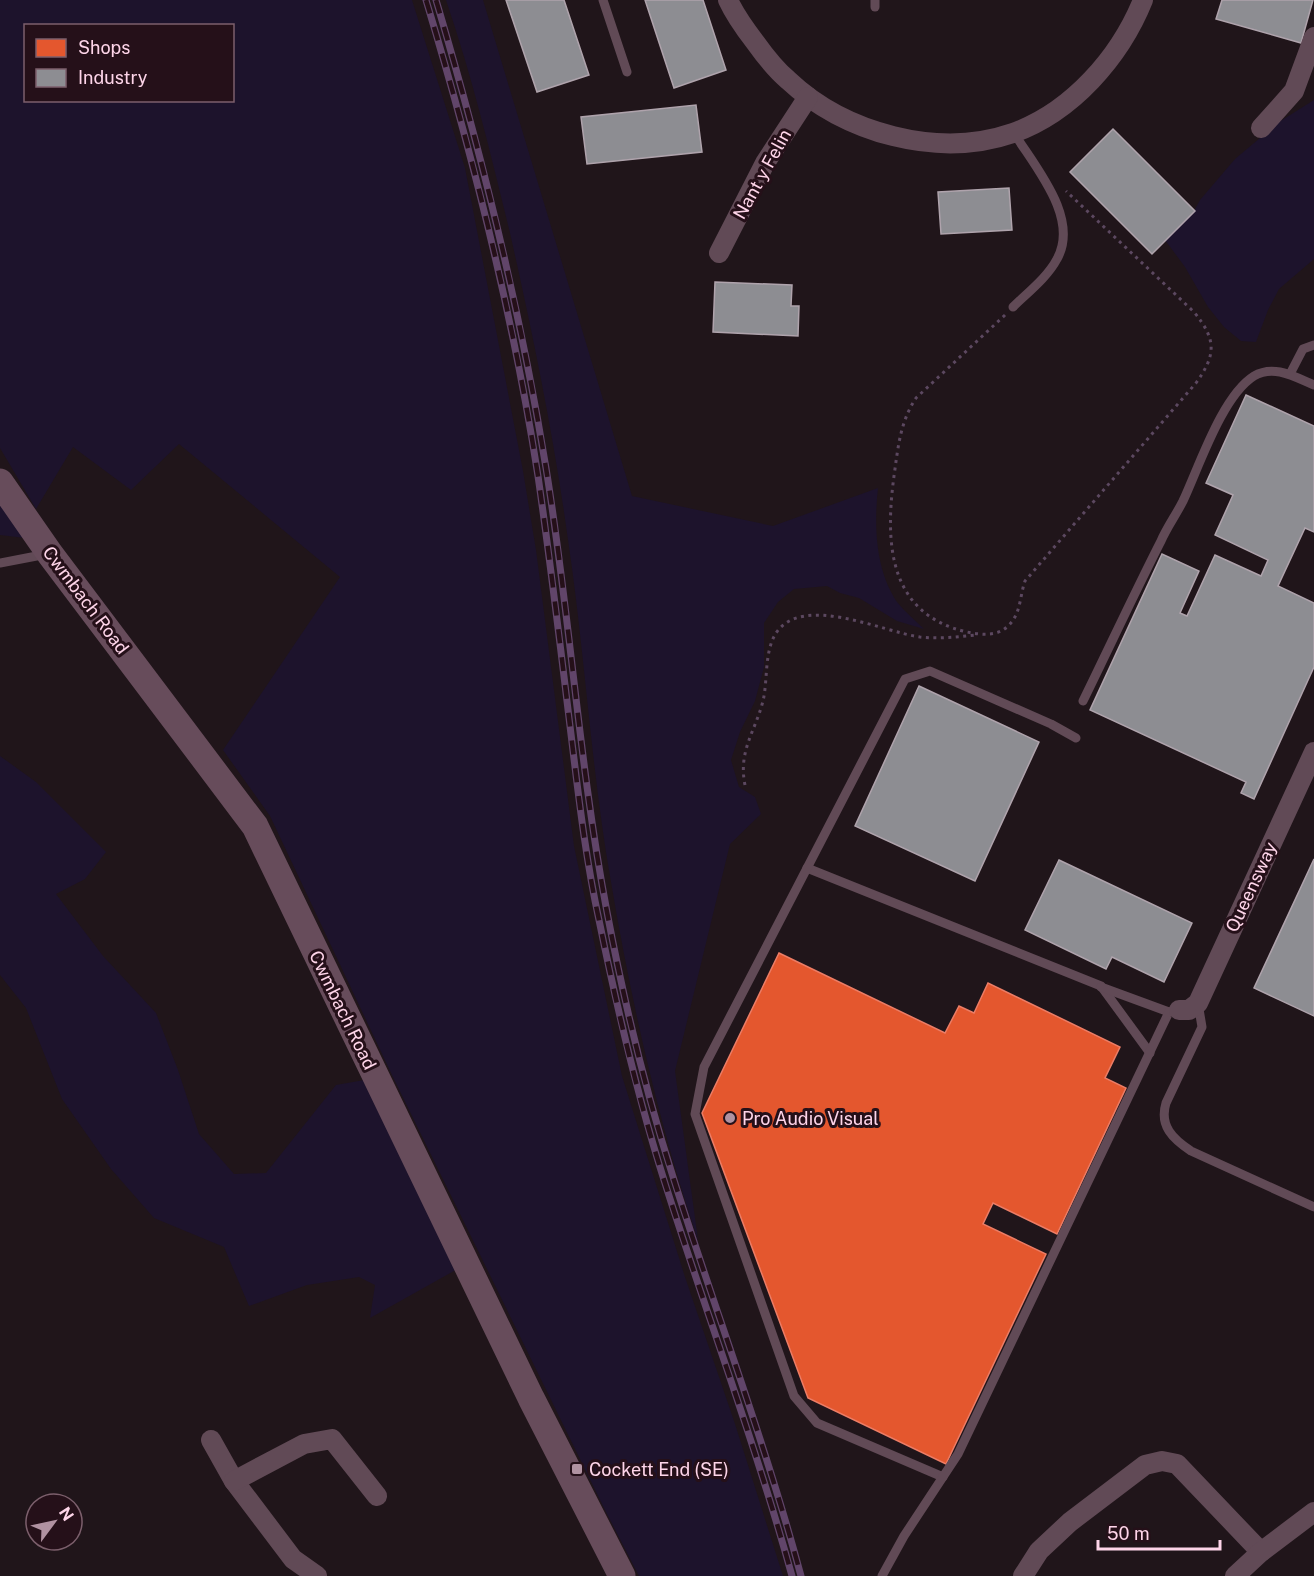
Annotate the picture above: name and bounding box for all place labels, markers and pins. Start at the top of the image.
place label: Pro Audio Visual [742,1108,879,1129]
marker: Pro Audio Visual [723,1111,737,1125]
place label: Cockett End (SE) [589,1459,729,1480]
marker: Cockett End (SE) [570,1462,584,1476]

